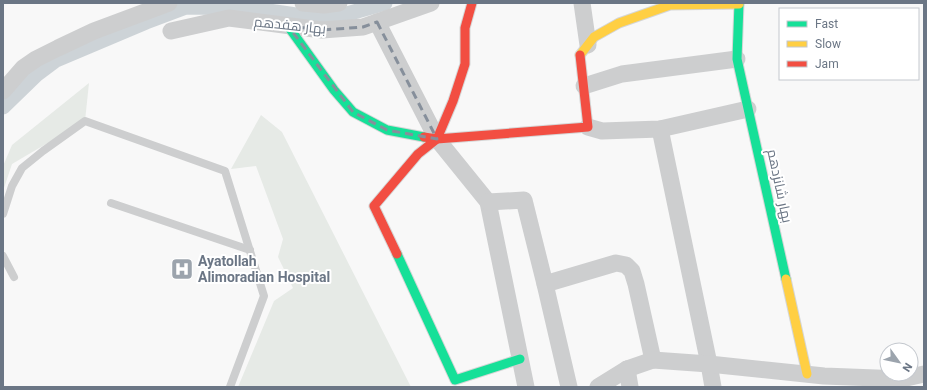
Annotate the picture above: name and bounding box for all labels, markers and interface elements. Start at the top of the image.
legend [779,8,919,80]
street label: بهار هفدهم [253,13,327,39]
text: Fast [815,17,838,31]
text: Slow [815,37,841,51]
text: Jam [815,57,839,71]
street label: بهار شانزدهم [762,148,796,225]
place label: Ayatollah Alimoradian Hospital [198,253,330,285]
hospital icon: Ayatollah Alimoradian Hospital [169,256,195,282]
north arrow [879,342,919,382]
text: N [899,360,915,374]

